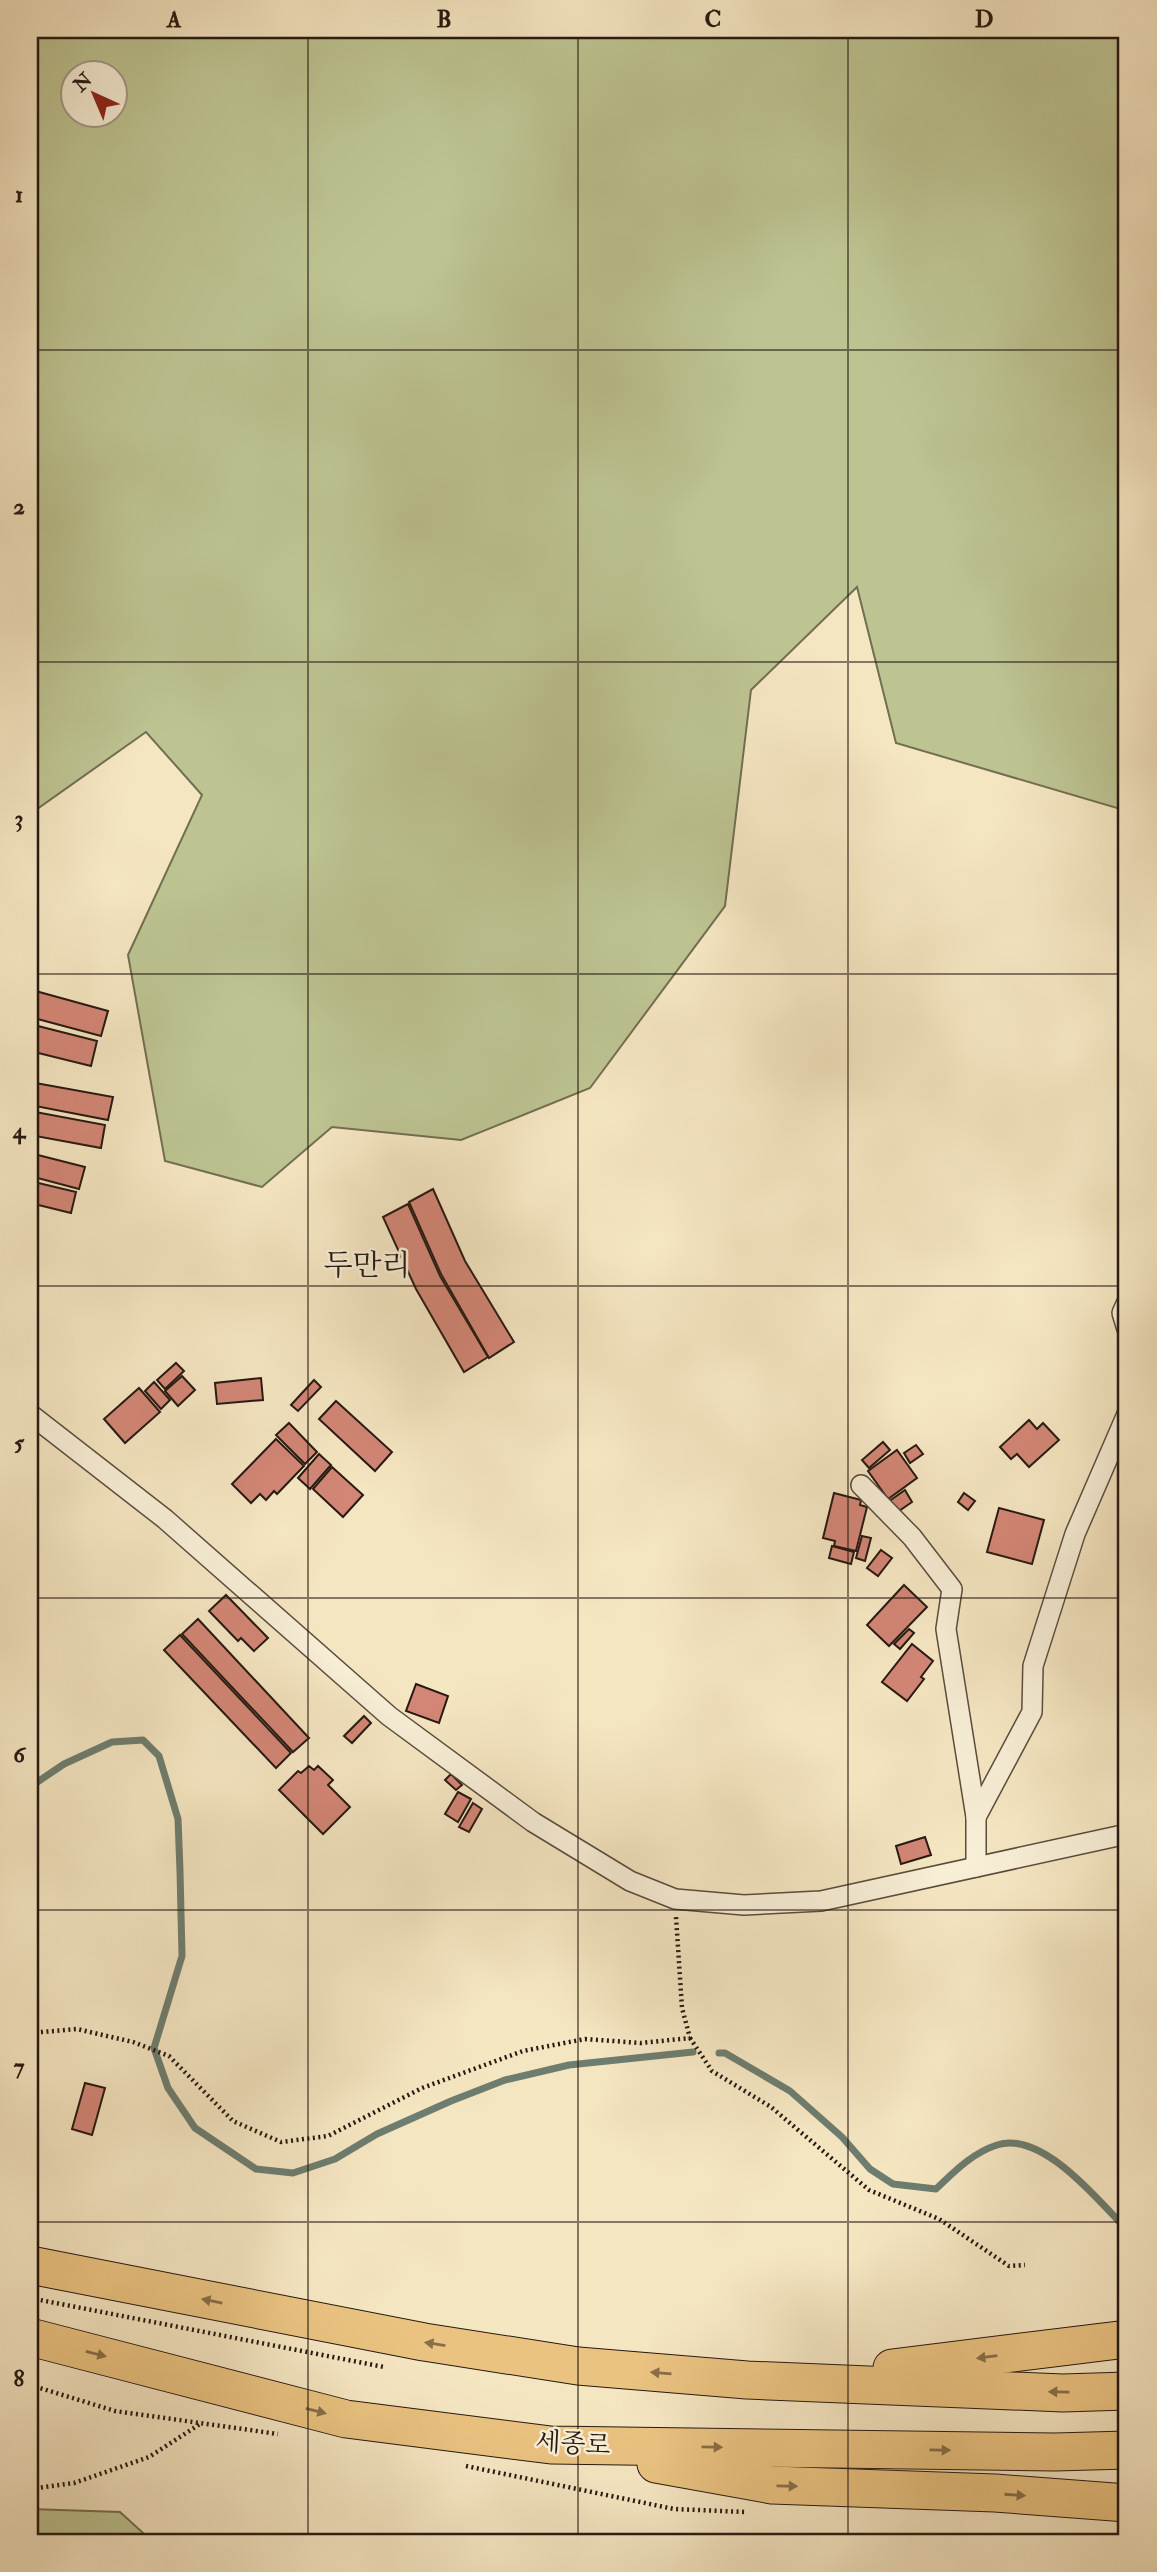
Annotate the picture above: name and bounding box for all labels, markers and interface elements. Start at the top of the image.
text: A [166,5,182,34]
text: B [436,5,452,34]
text: C [705,5,721,34]
text: D [975,5,993,34]
north arrow [60,60,130,130]
text: N [68,67,98,98]
text: 1 [15,180,23,209]
text: 2 [13,492,25,521]
text: 3 [15,804,23,833]
text: 4 [12,1116,27,1145]
district label: 두만리 [324,1247,410,1284]
text: 5 [14,1428,25,1457]
text: 6 [13,1740,27,1769]
text: 7 [14,2052,25,2081]
one-way arrow [201,2295,223,2306]
one-way arrow [424,2338,446,2349]
one-way arrow [85,2349,107,2360]
one-way arrow [975,2351,997,2362]
text: 8 [14,2364,25,2393]
one-way arrow [649,2367,671,2378]
one-way arrow [1048,2386,1070,2398]
one-way arrow [305,2406,327,2417]
street label: 세종로 [535,2426,611,2462]
one-way arrow [702,2441,724,2453]
one-way arrow [929,2444,951,2456]
one-way arrow [777,2480,799,2491]
one-way arrow [1004,2489,1026,2500]

